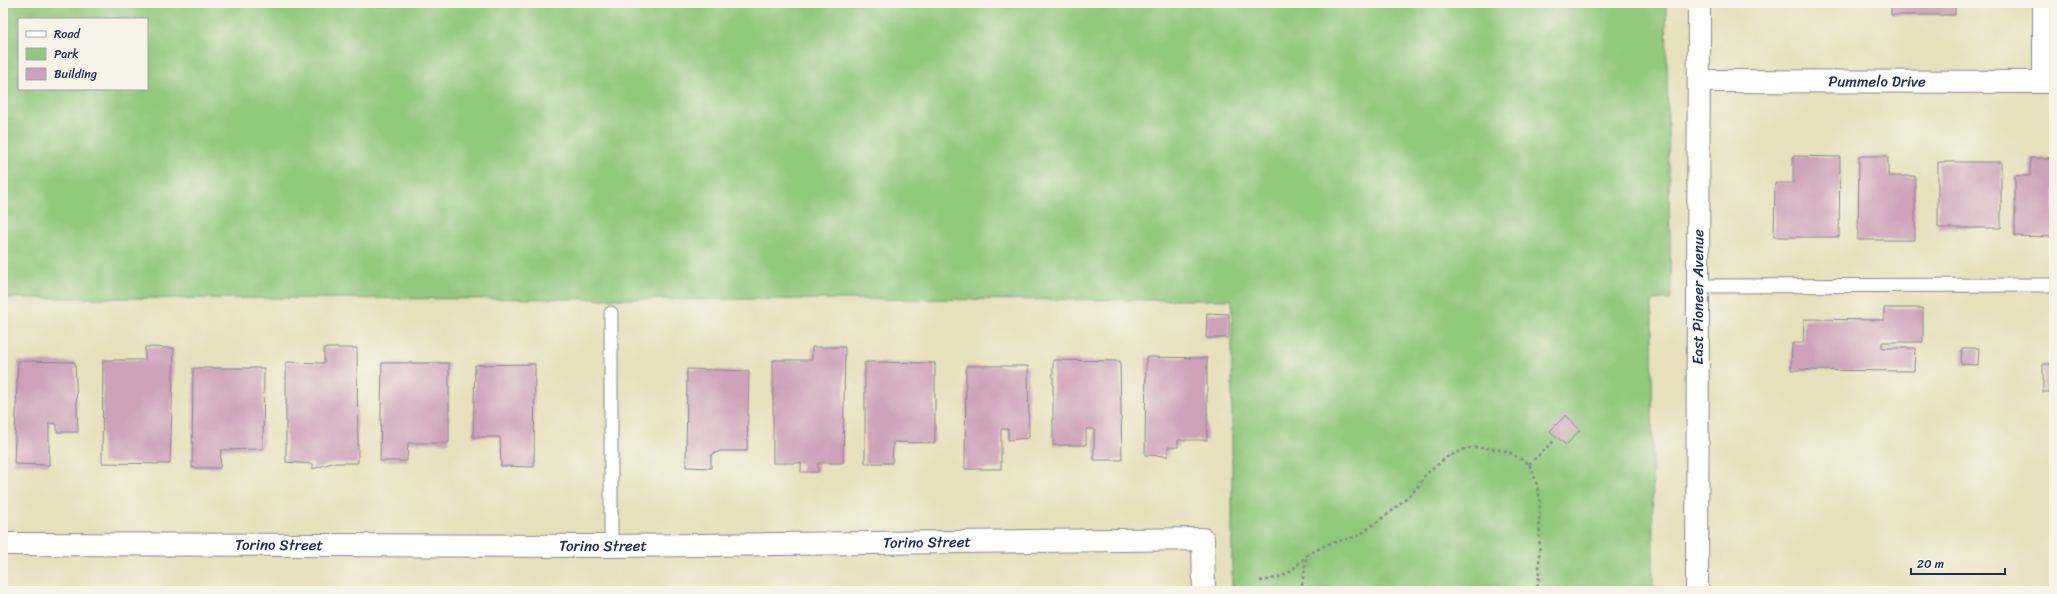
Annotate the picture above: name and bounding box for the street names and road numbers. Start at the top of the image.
street label: Pummelo Drive [1828,68,1926,95]
street label: East Pioneer Avenue [1685,229,1711,365]
street label: Torino Street [883,529,972,556]
street label: Torino Street [235,532,323,558]
street label: Torino Street [559,533,648,559]

